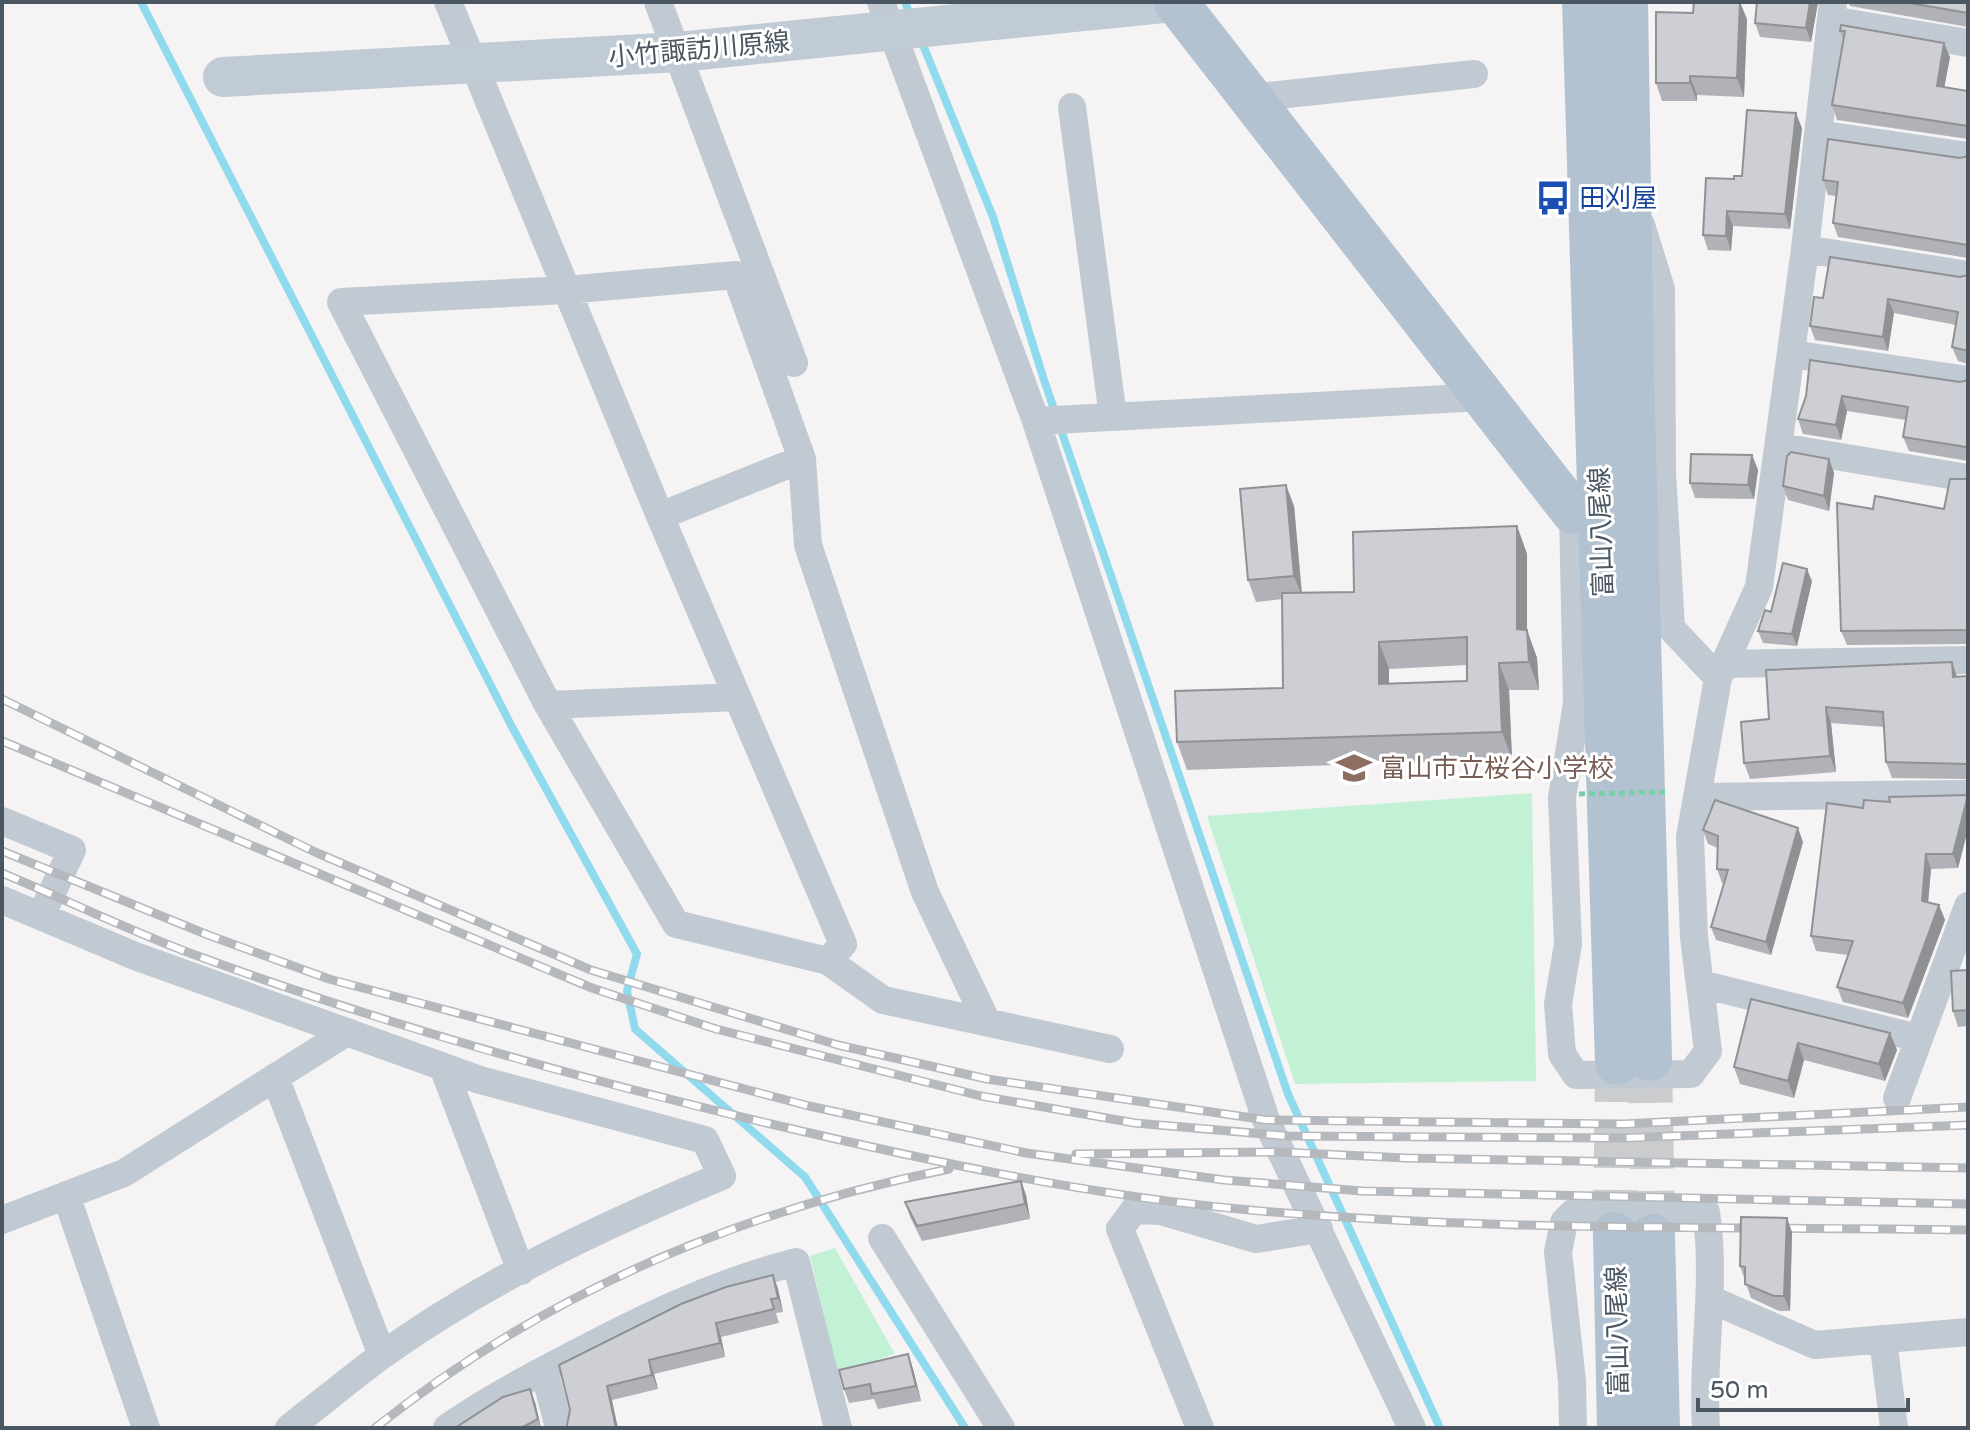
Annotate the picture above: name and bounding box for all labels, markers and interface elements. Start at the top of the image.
street label: 小竹諏訪川原線 [607,26,791,73]
bus stop icon: 田刈屋 [1534,179,1572,217]
place label: 田刈屋 [1579,183,1657,214]
street label: 富山八尾線 [1584,466,1619,597]
school or university icon: 富山市立桜谷小学校 [1335,749,1373,787]
place label: 富山市立桜谷小学校 [1380,753,1614,784]
street label: 富山八尾線 [1601,1266,1634,1396]
scale bar [1698,1362,1908,1412]
text: 50 m [1710,1376,1768,1405]

